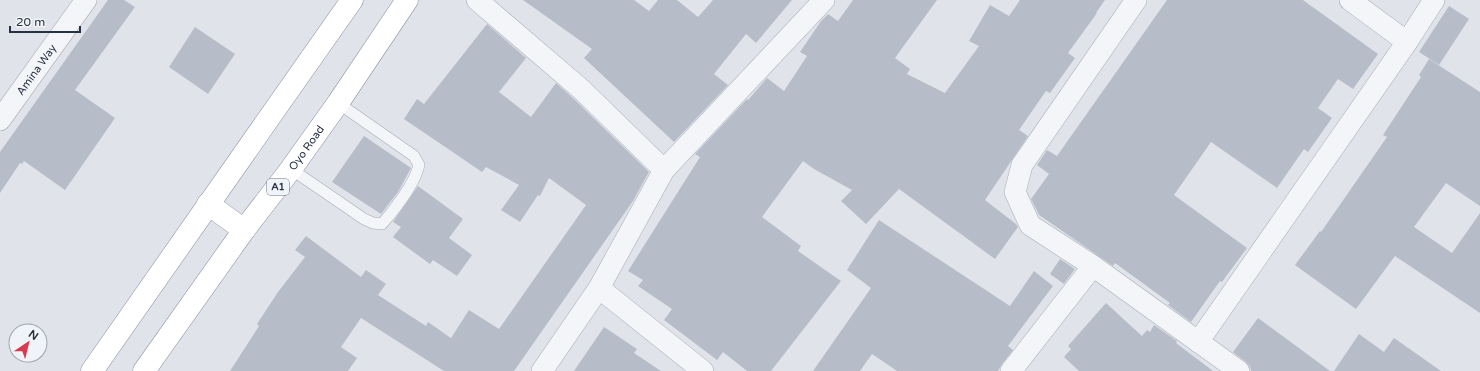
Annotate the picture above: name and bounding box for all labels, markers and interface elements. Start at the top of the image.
scale bar [10,8,80,34]
text: 20 m [16,15,45,29]
street label: Amina Way [14,42,59,98]
street label: Oyo Road [286,123,327,173]
road number: A1 [267,179,289,195]
north arrow [8,323,48,363]
text: N [26,327,41,343]

